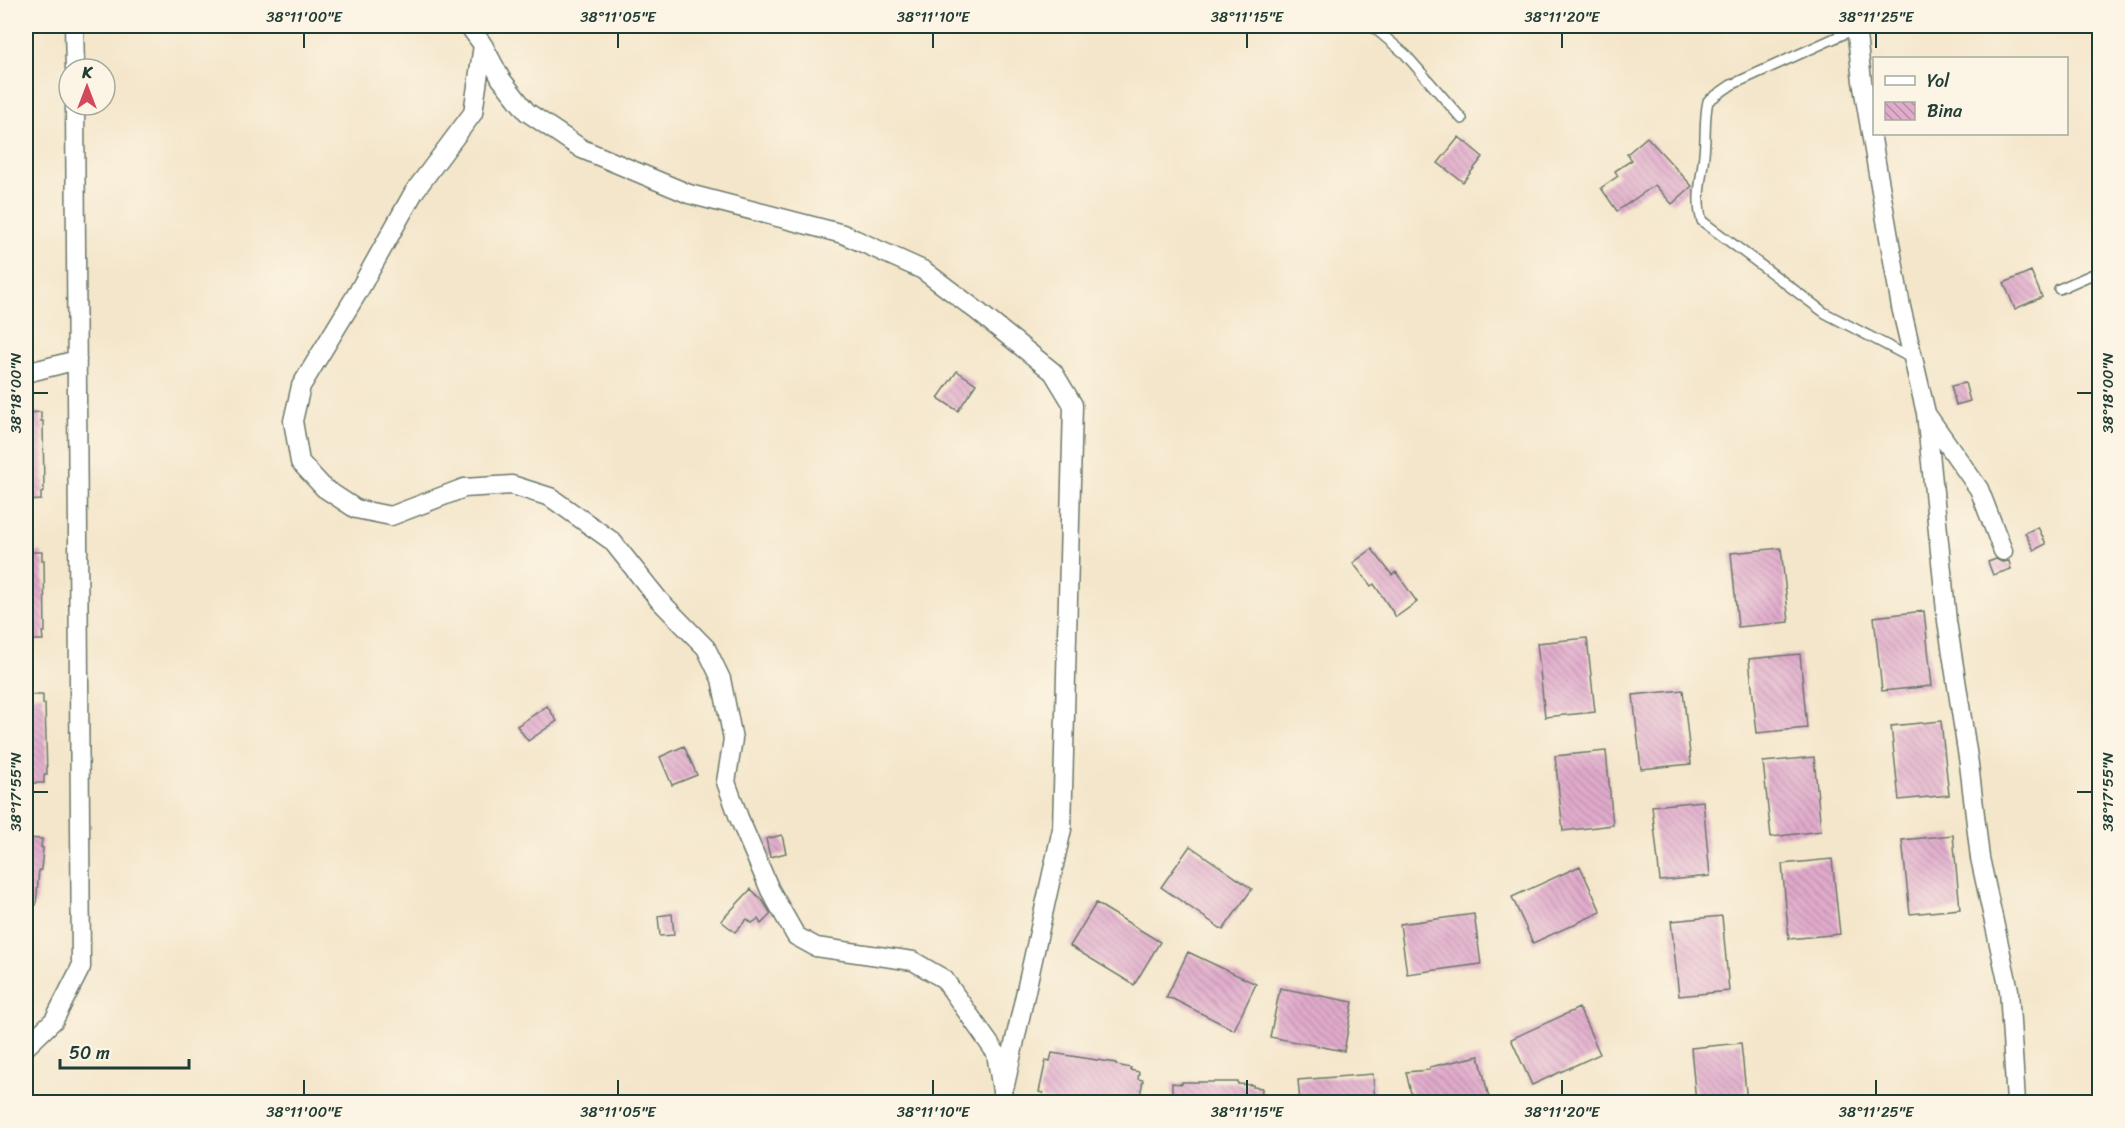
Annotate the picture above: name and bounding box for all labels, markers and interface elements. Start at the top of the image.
text: 38°11'00"E [266,4,343,30]
text: 38°11'05"E [580,4,657,30]
text: 38°11'10"E [897,4,971,30]
text: 38°11'15"E [1211,4,1285,30]
text: 38°11'20"E [1525,4,1601,30]
text: 38°11'25"E [1839,4,1915,30]
north arrow [57,57,117,117]
legend [1873,57,2068,135]
text: K [81,58,93,87]
text: Yol [1927,65,1950,97]
text: Bina [1927,95,1963,127]
text: 38°18'00"N [3,352,29,433]
text: 38°18'00"N [2095,352,2121,433]
text: 38°17'55"N [3,752,29,832]
text: 38°17'55"N [2095,752,2121,832]
scale bar [60,1032,189,1070]
text: 50 m [69,1037,110,1069]
text: 38°11'00"E [266,1099,343,1125]
text: 38°11'05"E [580,1099,657,1125]
text: 38°11'10"E [897,1099,971,1125]
text: 38°11'15"E [1211,1099,1285,1125]
text: 38°11'20"E [1525,1099,1601,1125]
text: 38°11'25"E [1839,1099,1915,1125]

